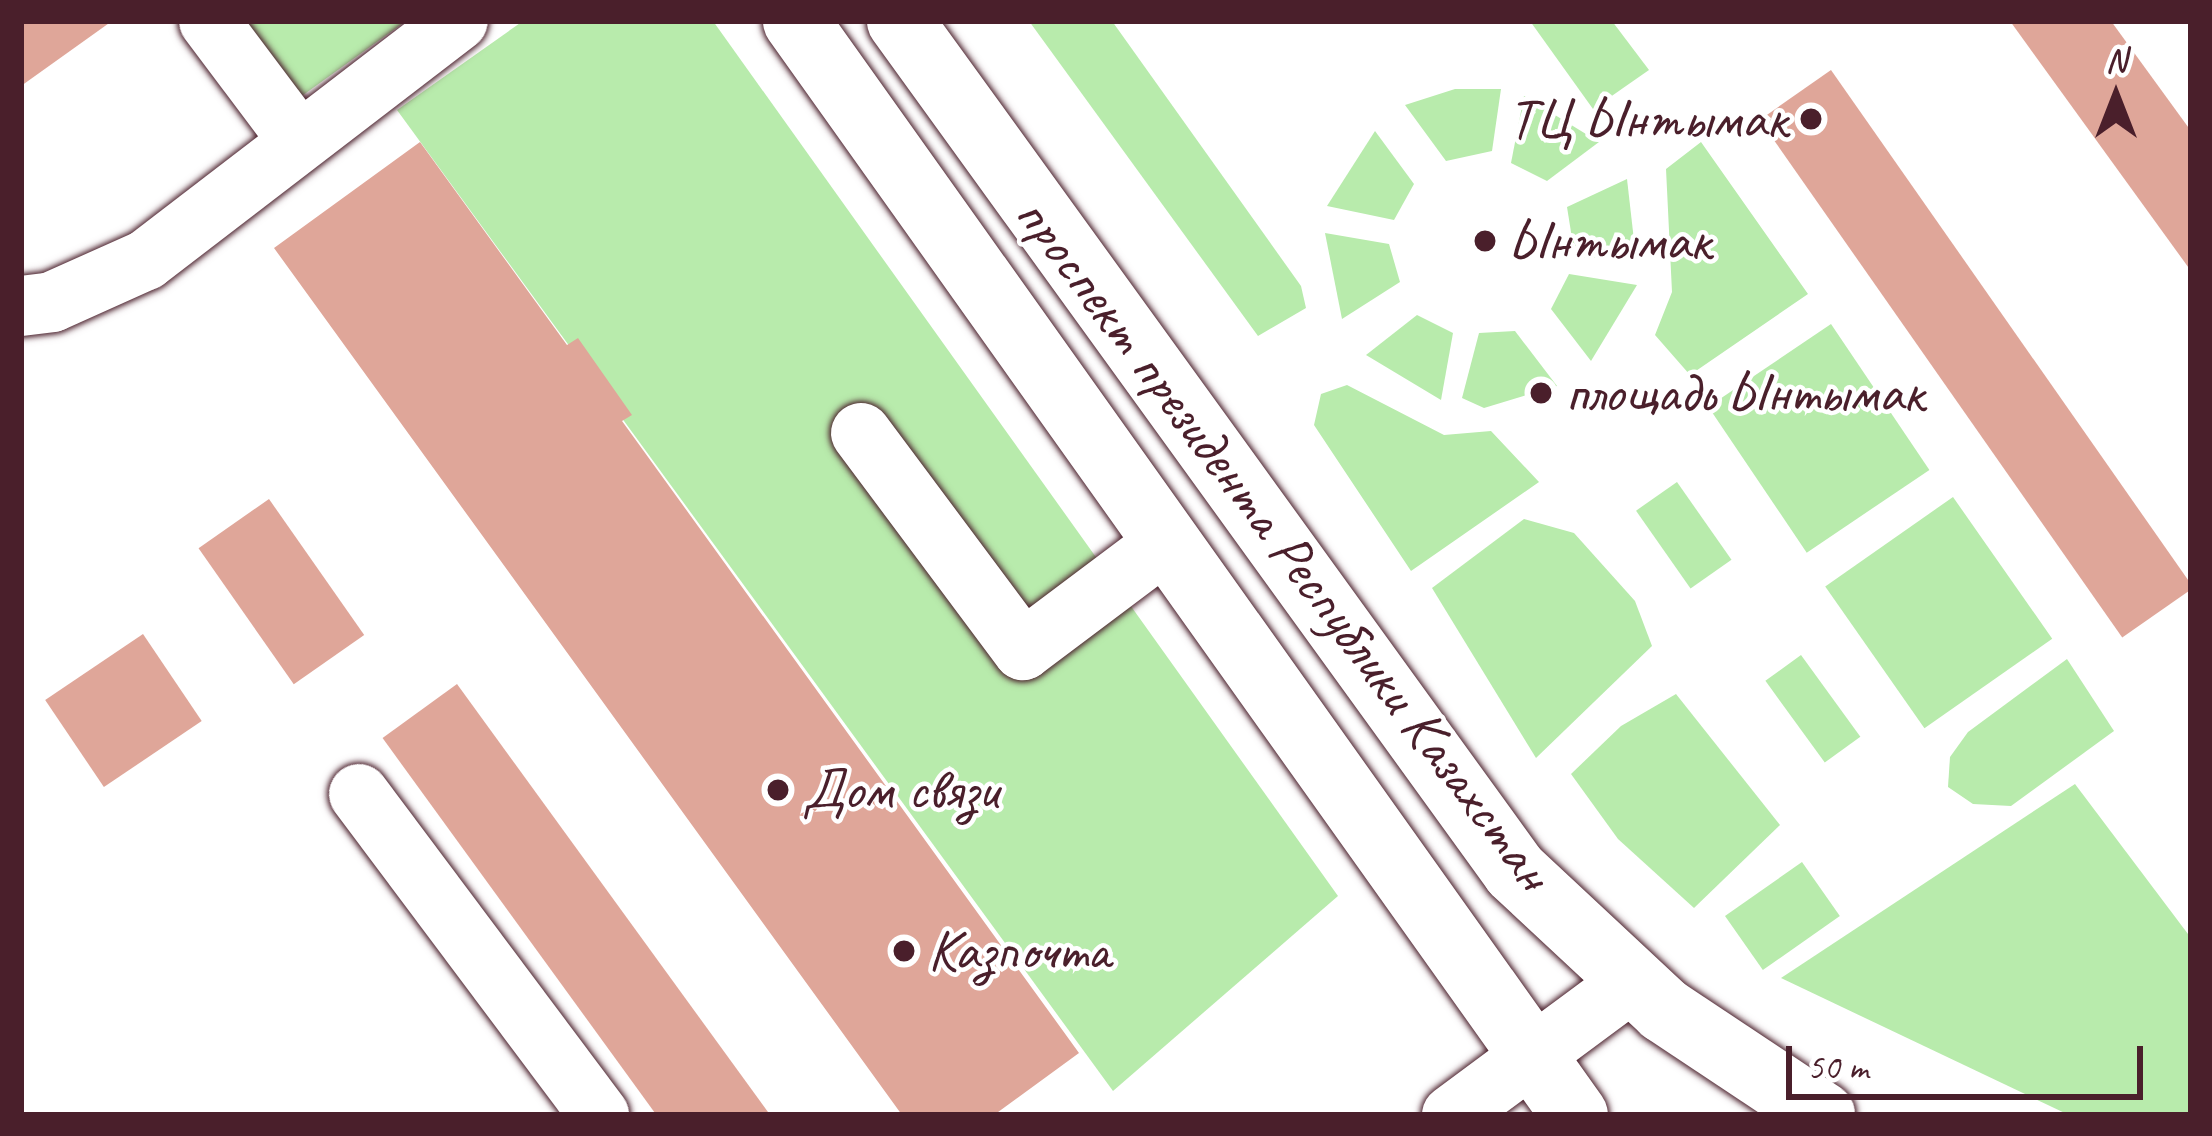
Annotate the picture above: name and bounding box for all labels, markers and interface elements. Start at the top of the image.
north arrow [2056,36,2176,156]
text: N [2106,39,2126,81]
place label: ТЦ Ынтымак [1508,85,1787,153]
marker: ТЦ Ынтымак [1798,106,1824,132]
street label: проспект президента Республики Казахстан [1000,182,1568,904]
place label: Ынтымак [1509,207,1711,275]
marker: Ынтымак [1472,228,1498,254]
place label: площадь Ынтымак [1565,359,1930,427]
marker: площадь Ынтымак [1528,380,1554,406]
place label: Дом связи [802,756,1004,824]
marker: Дом связи [765,777,791,803]
place label: Казпочта [928,917,1110,985]
marker: Казпочта [891,938,917,964]
scale bar [1792,1022,2149,1096]
text: 50 m [1807,1044,1868,1090]

